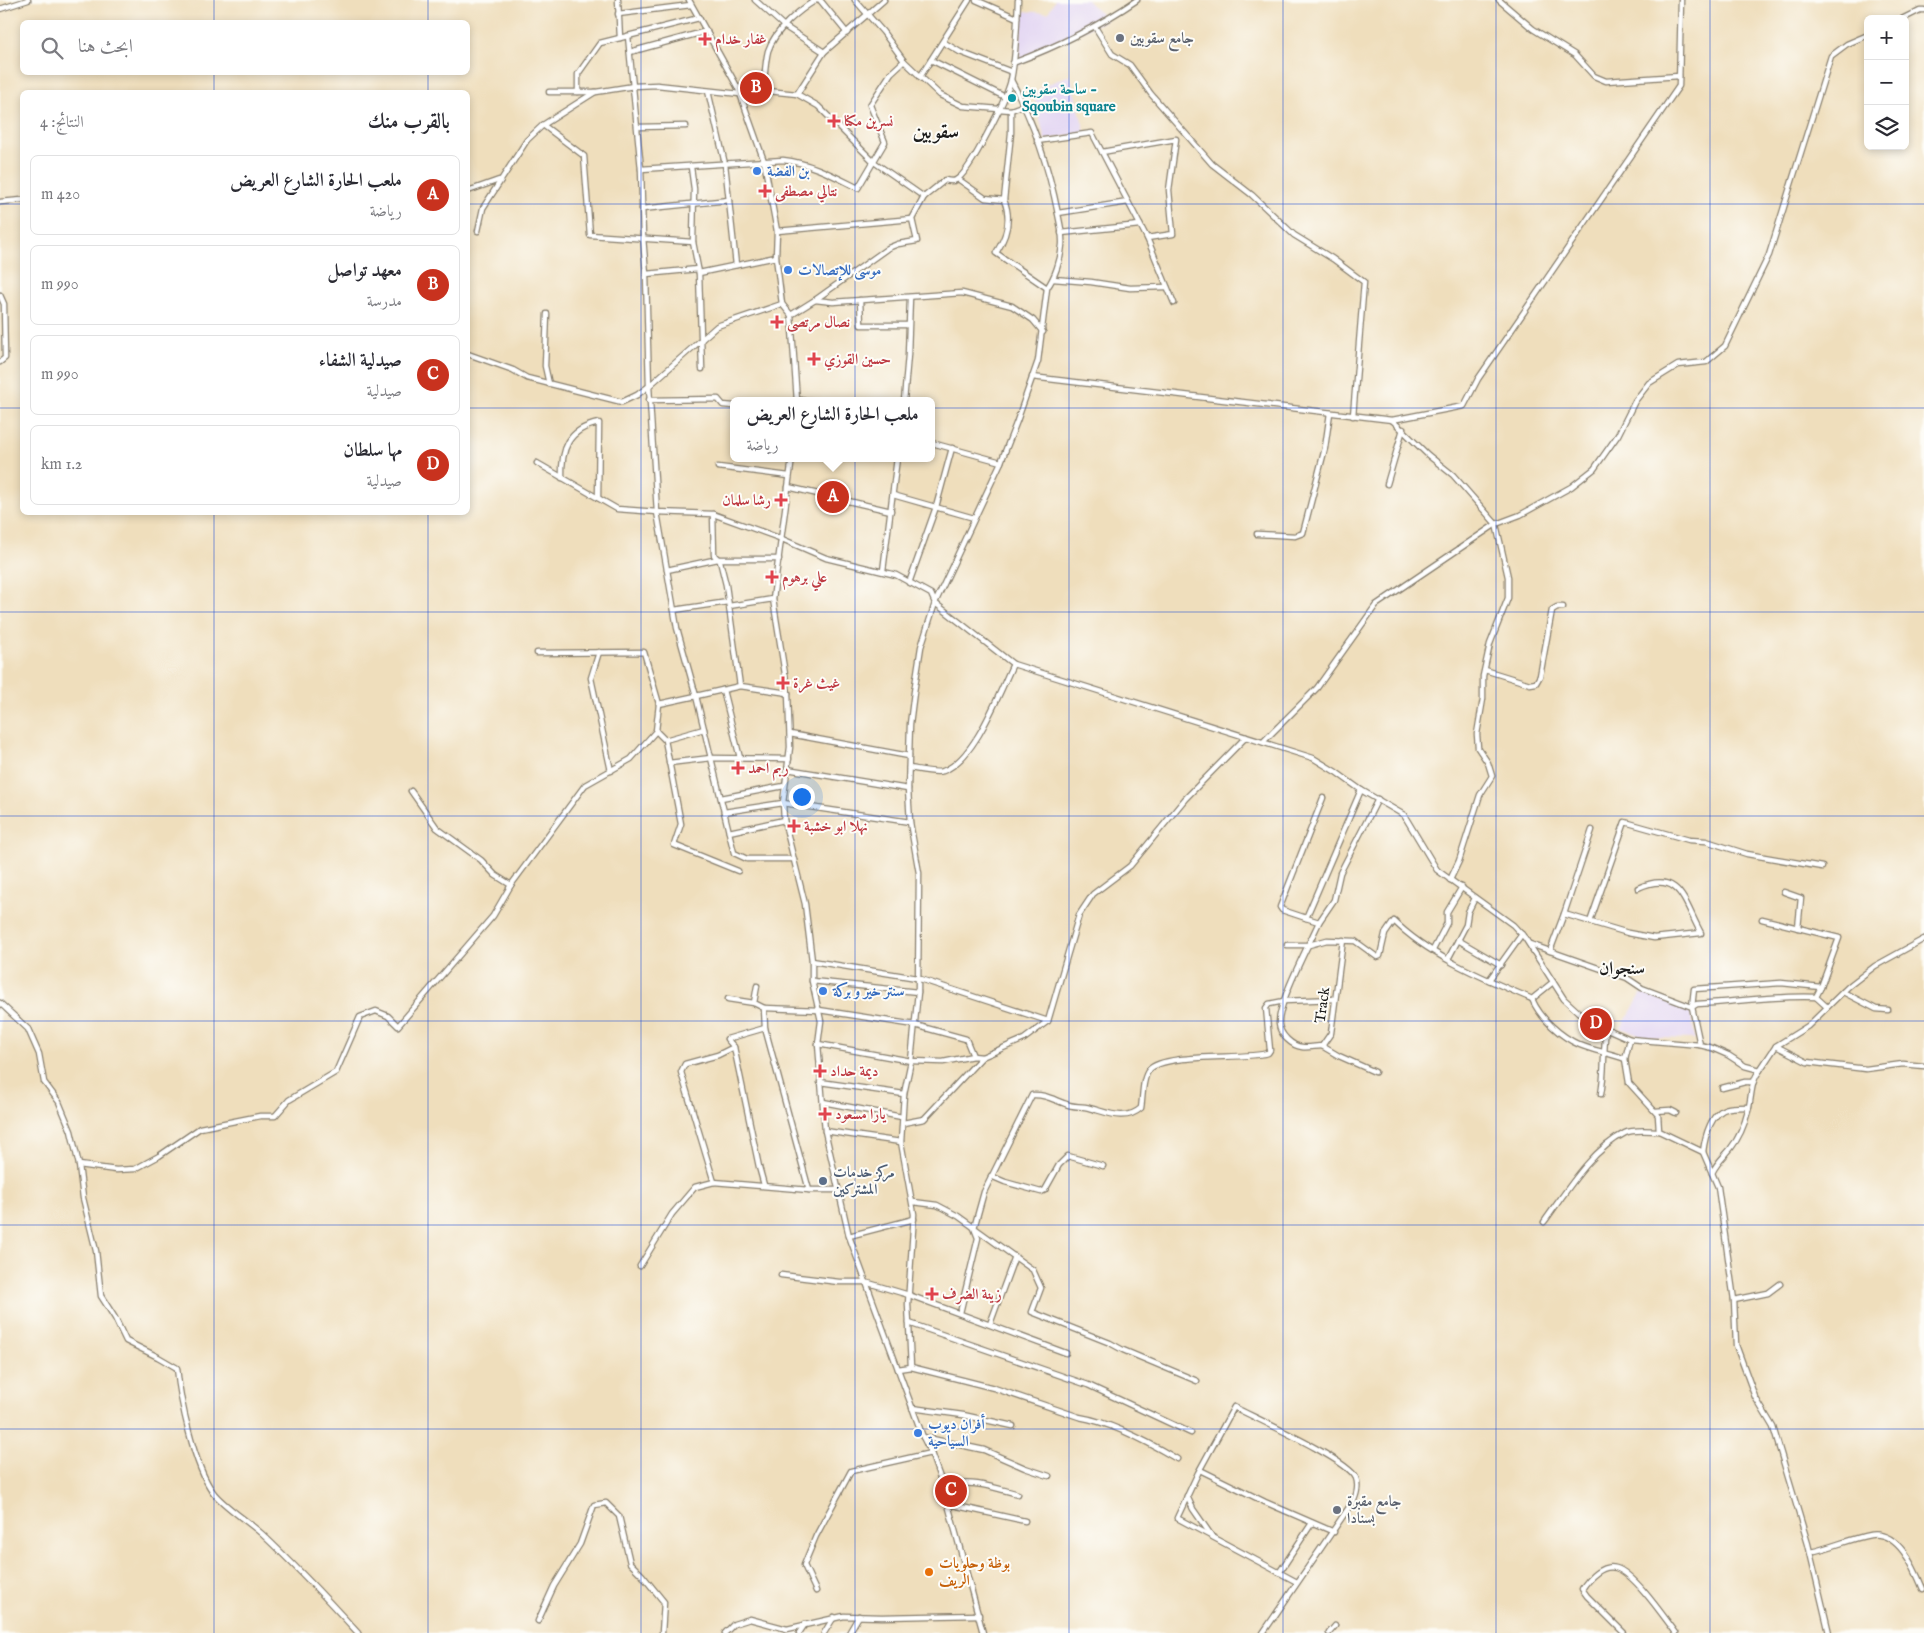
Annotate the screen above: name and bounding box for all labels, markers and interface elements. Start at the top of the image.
map controls [1864,15,1909,150]
button: + [1864,15,1909,60]
search box [20,20,470,75]
place label: جامع سقوبين [1130,29,1194,52]
place label: غفار خدام [715,30,767,52]
marker: جامع سقوبين [1114,32,1126,44]
marker: غفار خدام [699,33,711,45]
icon: search [38,34,66,62]
text: ابحث هنا [78,35,133,59]
button: − [1864,60,1909,105]
pin: B [740,69,772,107]
place label: ساحة سقوبين - Sqoubin square [1022,80,1116,116]
marker: ساحة سقوبين - Sqoubin square [1006,92,1018,104]
button: layers [1864,105,1909,150]
text: بالقرب منك [368,109,450,136]
place label: نسرين مكنا [844,112,893,132]
text: النتائج: 4 [40,113,84,133]
marker: نسرين مكنا [828,115,840,127]
district label: سقوبين [913,120,959,145]
place label: بن الفضة [767,162,810,181]
marker: بن الفضة [751,165,763,177]
text: ملعب الحارة الشارع العريض [230,169,402,193]
place label: نتالي مصطفى [774,182,838,203]
text: 420 m [41,185,80,205]
text: A [428,185,438,205]
marker: نتالي مصطفى [759,185,771,197]
text: رياضة [370,202,402,222]
text: معهد تواصل [327,259,402,283]
place label: موسى للإتصالات [798,261,881,281]
marker: موسى للإتصالات [782,264,794,276]
text: 990 m [41,275,79,295]
text: B [428,275,438,295]
text: مدرسة [367,292,402,312]
place label: نصال مرتصى [787,313,850,333]
marker: نصال مرتصى [771,316,783,328]
text: صيدلية الشفاء [319,349,402,373]
place label: حسين القوزي [824,350,891,371]
marker: حسين القوزي [808,353,820,365]
text: 990 m [41,365,79,385]
text: C [427,365,439,385]
text: صيدلية [367,382,402,402]
popup [730,397,935,462]
text: ملعب الحارة الشارع العريض [746,403,919,427]
text: رياضة [746,436,779,456]
text: مها سلطان [343,439,402,463]
text: 1.2 km [41,455,82,475]
text: D [427,455,439,475]
text: صيدلية [367,472,402,492]
pin: A [817,478,849,516]
place label: رشا سلمان [722,491,771,510]
marker: رشا سلمان [775,494,787,506]
place label: علي برهوم [782,568,827,592]
marker: علي برهوم [766,571,778,583]
place label: غيث غرة [793,674,840,693]
marker: غيث غرة [777,677,789,689]
place label: ربم احمد [748,759,789,781]
marker: ربم احمد [732,762,744,774]
your location [789,784,815,810]
place label: نهلا ابو خشبة [804,817,868,836]
marker: نهلا ابو خشبة [788,820,800,832]
district label: سنجوان [1599,958,1645,981]
place label: سنتر خير و بركة [832,982,905,1001]
marker: سنتر خير و بركة [817,985,829,997]
street label: Track [1311,985,1335,1024]
pin: D [1580,1005,1612,1043]
place label: ديمة حداد [830,1062,878,1081]
marker: ديمة حداد [814,1065,826,1077]
place label: يارا مسعود [835,1105,887,1124]
marker: يارا مسعود [819,1108,831,1120]
place label: مركز خدمات المشتركين [833,1163,895,1199]
marker: مركز خدمات المشتركين [817,1175,829,1187]
place label: زينة الضرف [942,1285,1002,1305]
marker: زينة الضرف [926,1288,938,1300]
place label: أفران ديوب السياحية [928,1413,985,1451]
marker: أفران ديوب السياحية [912,1427,924,1439]
pin: C [935,1472,967,1510]
place label: جامع مقبرة بسنادا [1347,1492,1401,1528]
marker: جامع مقبرة بسنادا [1331,1504,1343,1516]
place label: بوظة وحلويات الريف [939,1554,1010,1590]
marker: بوظة وحلويات الريف [923,1566,935,1578]

